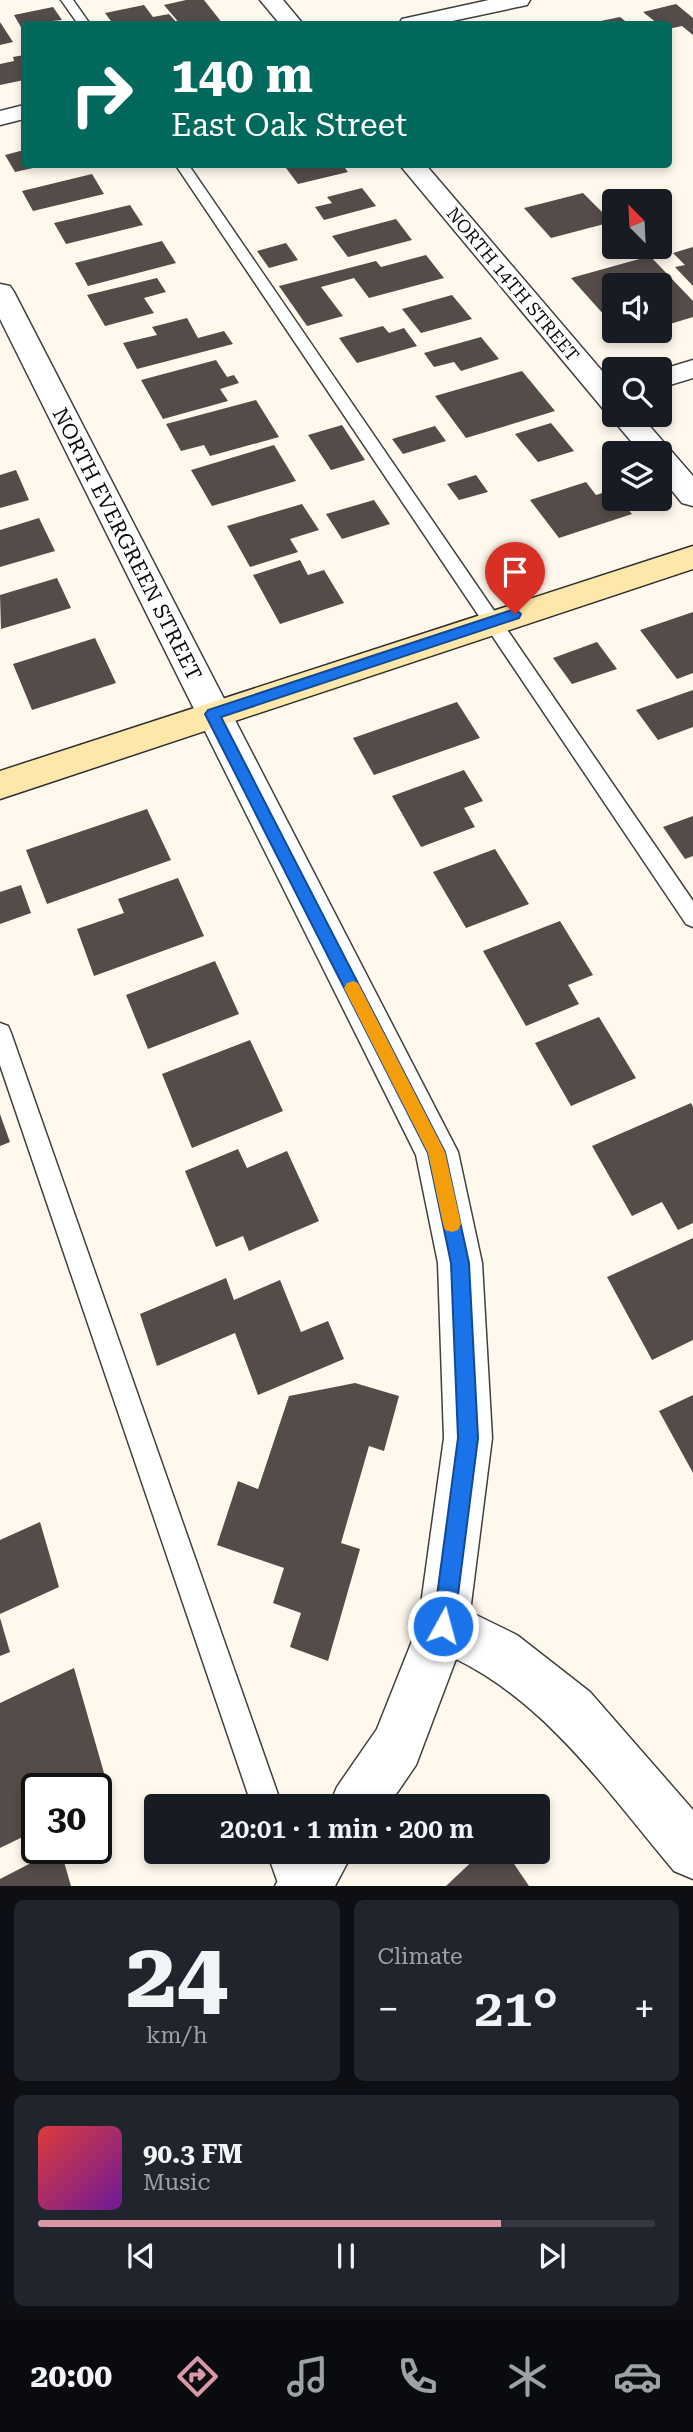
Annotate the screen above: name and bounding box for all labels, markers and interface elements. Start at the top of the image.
text: 140 m [171,47,313,104]
icon: right [56,49,147,140]
text: East Oak Street [171,106,407,144]
north arrow [602,189,672,259]
map controls [602,189,672,511]
street label: NORTH 14TH STREET [442,203,584,365]
button: sound [602,273,672,343]
button: search [602,357,672,427]
street label: NORTH EVERGREEN STREET [48,404,206,684]
button: layers [602,441,672,511]
pin [485,542,545,614]
icon: arrive [496,553,534,591]
position arrow [406,1589,480,1663]
speed limit sign: 30 [21,1773,112,1864]
text: 20:01 · 1 min · 200 m [220,1814,474,1844]
text: 24 [126,1923,228,2029]
text: Climate [378,1943,463,1970]
text: 21° [474,1978,558,2039]
text: − [378,1987,399,2031]
text: + [634,1987,655,2031]
text: km/h [146,2022,208,2049]
text: 90.3 FM [143,2139,243,2169]
text: Music [143,2169,210,2196]
icon: previous [122,2237,160,2275]
icon: pause [327,2237,365,2275]
icon: next [533,2237,571,2275]
icon: directions [173,2352,222,2401]
icon: music [283,2352,332,2401]
icon: phone [393,2352,442,2401]
icon: climate [503,2352,552,2401]
icon: car [613,2352,662,2401]
text: 20:00 [31,2357,112,2395]

